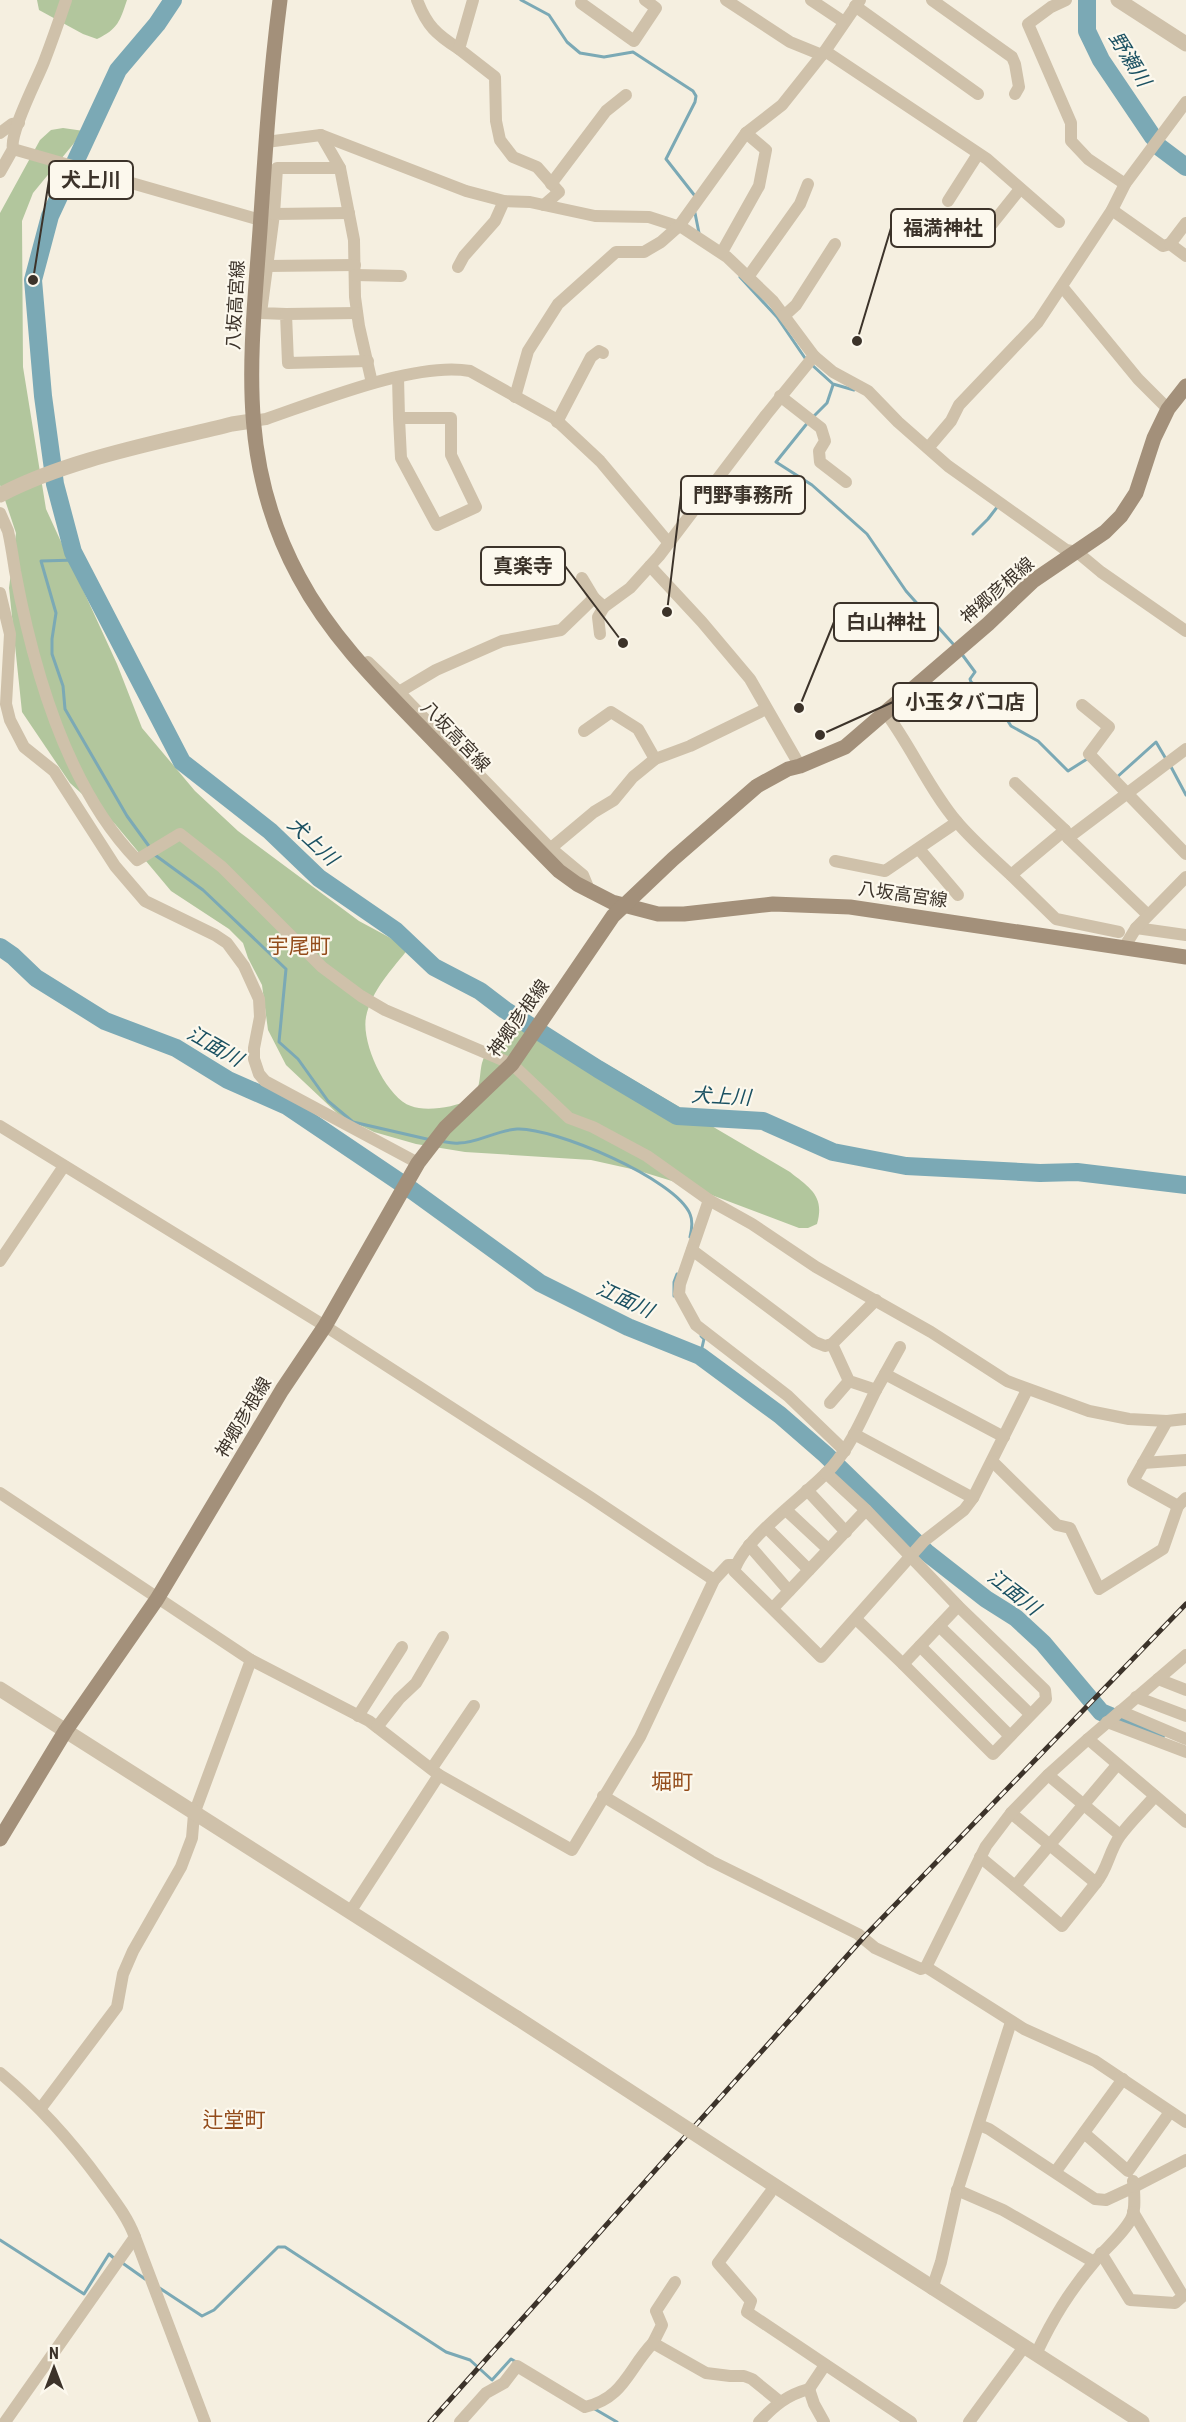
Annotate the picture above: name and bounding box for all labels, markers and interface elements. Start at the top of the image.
water label: 野瀬川 [1104,27,1157,92]
callout: 犬上川 [49,161,133,199]
text: 犬上川 [61,168,121,192]
callout: 福満神社 [891,209,995,247]
text: 福満神社 [903,216,983,240]
street label: 八坂高宮線 [222,260,248,350]
callout: 門野事務所 [681,476,805,514]
text: 門野事務所 [693,483,793,507]
callout: 真楽寺 [481,547,565,585]
street label: 神郷彦根線 [956,553,1038,627]
text: 真楽寺 [493,554,553,578]
callout: 白山神社 [834,603,938,641]
text: 白山神社 [846,610,926,634]
callout: 小玉タバコ店 [893,683,1037,721]
text: 小玉タバコ店 [905,690,1025,714]
street label: 八坂高宮線 [417,696,495,776]
water label: 犬上川 [283,812,345,872]
street label: 八坂高宮線 [857,877,949,911]
district label: 宇尾町 [268,934,331,958]
street label: 神郷彦根線 [483,975,553,1061]
water label: 江面川 [183,1021,249,1072]
water label: 犬上川 [690,1082,754,1110]
water label: 江面川 [593,1275,659,1323]
street label: 神郷彦根線 [211,1373,275,1461]
water label: 江面川 [983,1564,1047,1621]
district label: 堀町 [651,1770,693,1794]
district label: 辻堂町 [203,2108,266,2132]
north arrow [24,2338,84,2398]
text: N [49,2344,59,2363]

